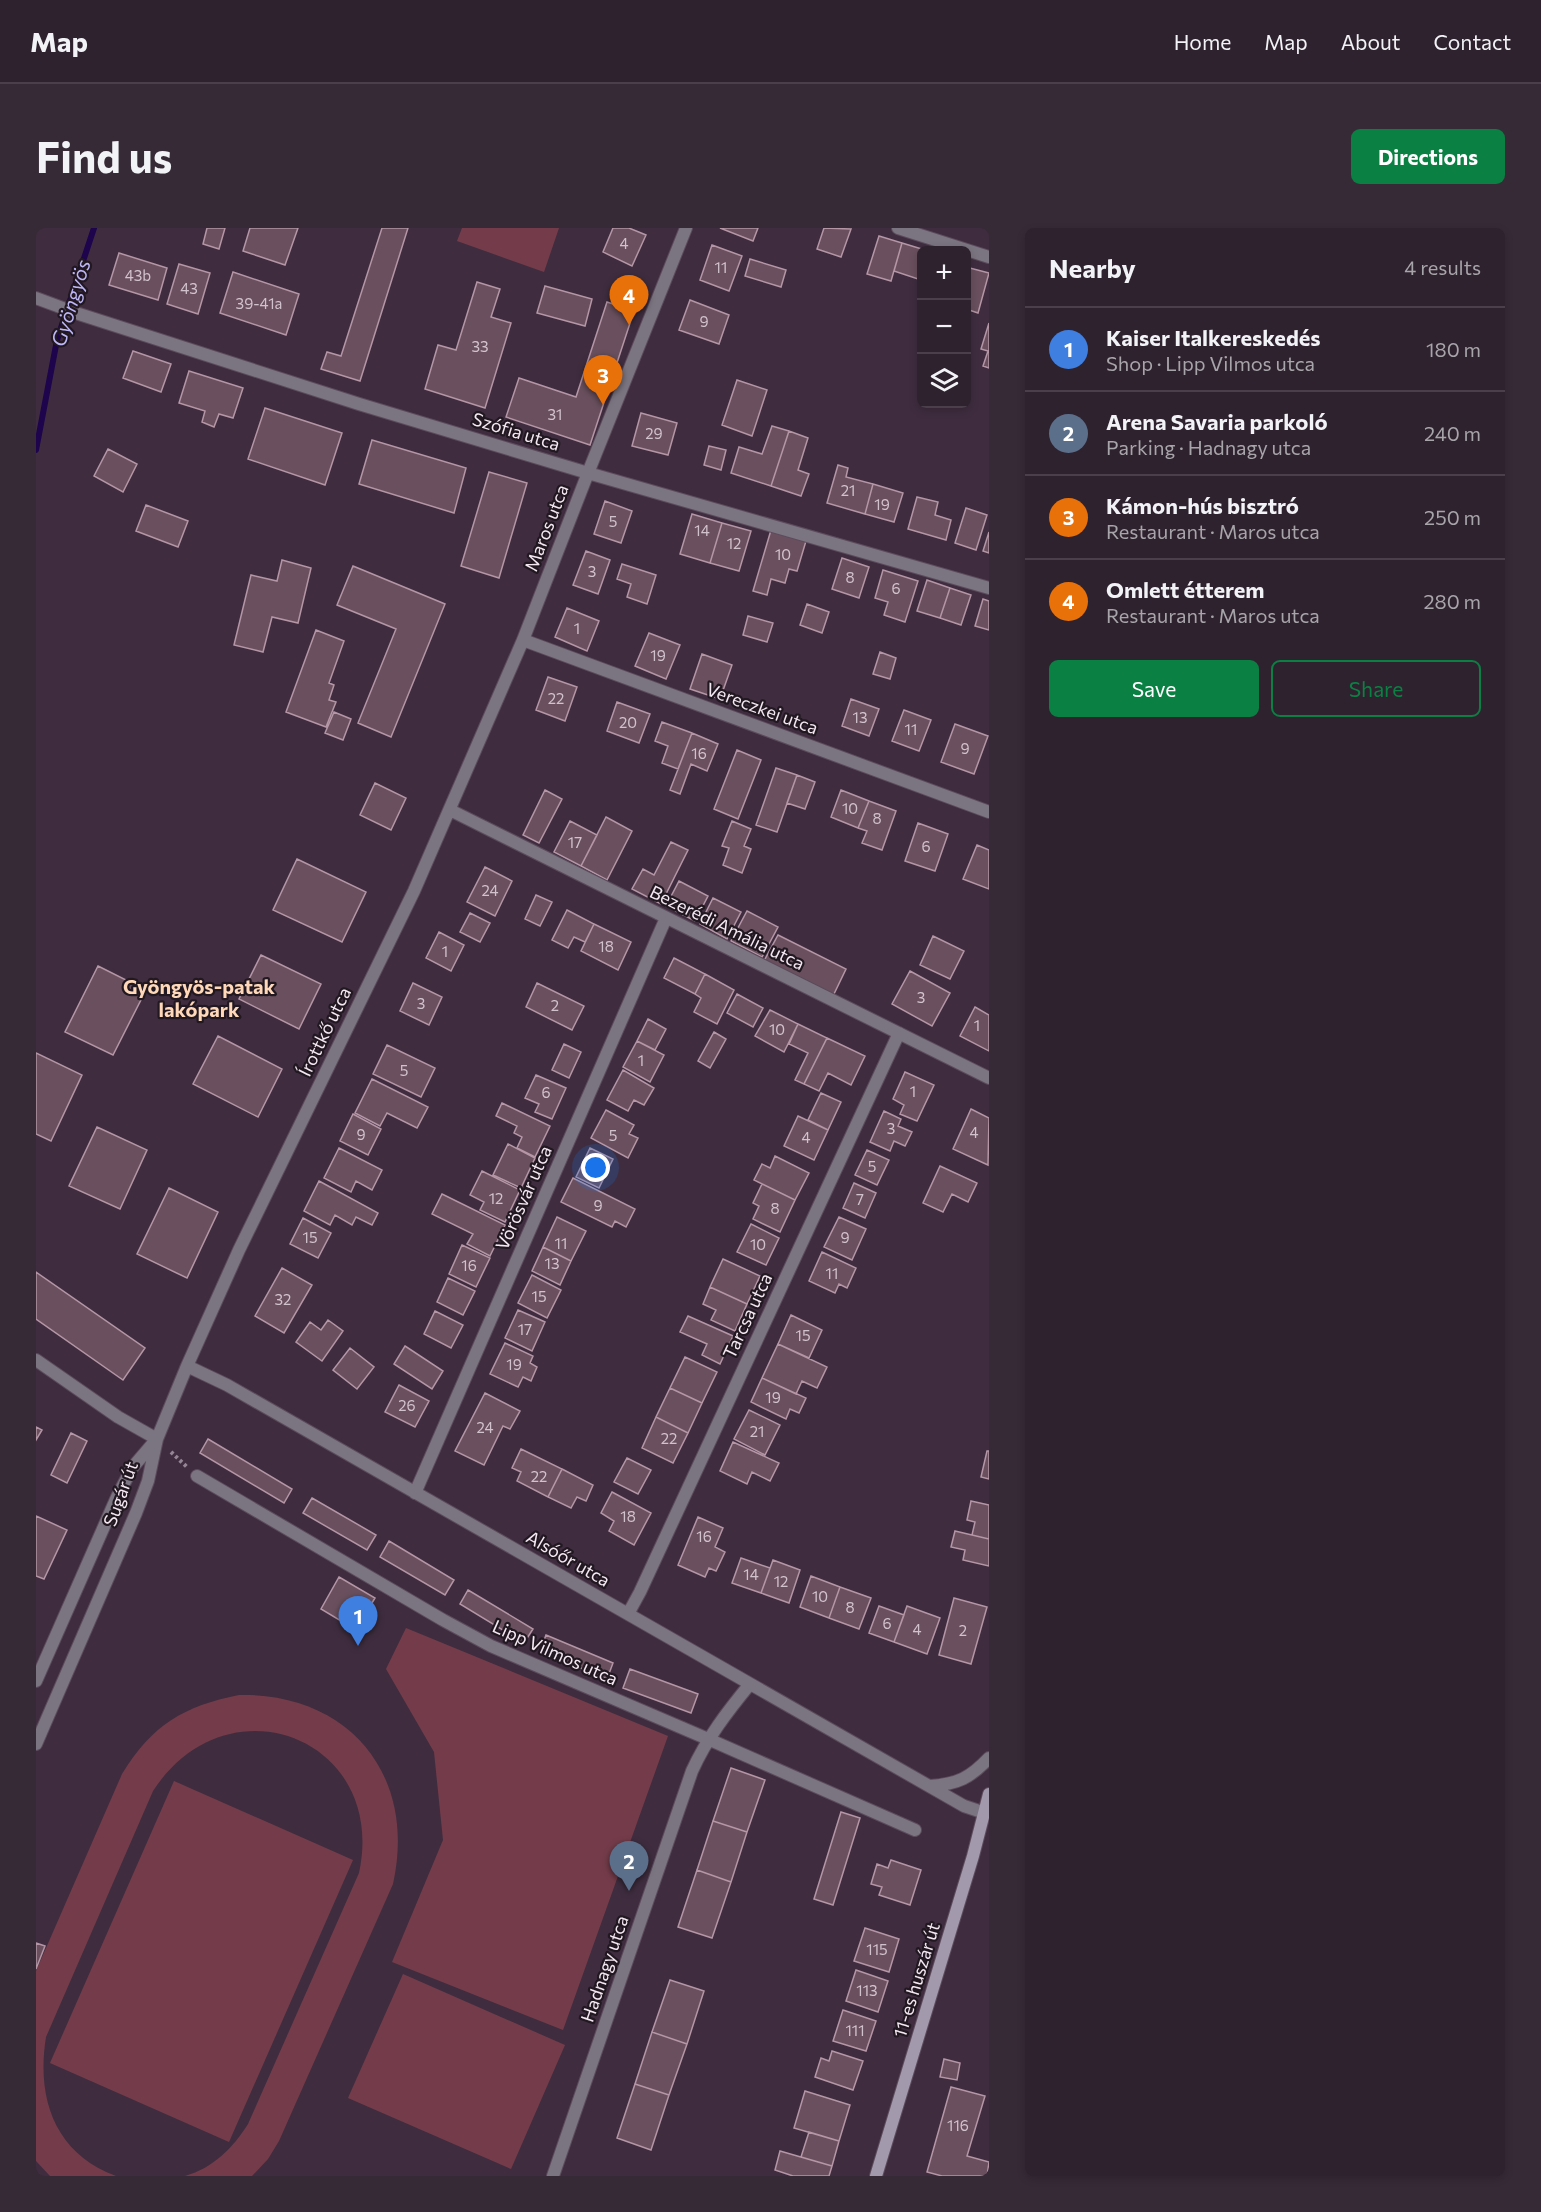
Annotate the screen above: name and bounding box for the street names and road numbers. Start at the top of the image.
street label: Szófia utca [470,407,563,455]
street label: Maros utca [519,481,573,574]
street label: Vereczkei utca [703,678,821,738]
street label: Bezerédi Amália utca [646,880,808,974]
street label: Írottkő utca [293,983,355,1080]
street label: Vörösvár utca [490,1142,556,1253]
street label: Tarcsa utca [718,1269,776,1362]
street label: Sugár út [98,1458,142,1529]
street label: Alsóőr utca [523,1525,614,1591]
street label: Lipp Vilmos utca [489,1615,621,1690]
street label: Hadnagy utca [576,1913,633,2025]
street label: 11-es huszár út [888,1920,944,2040]

